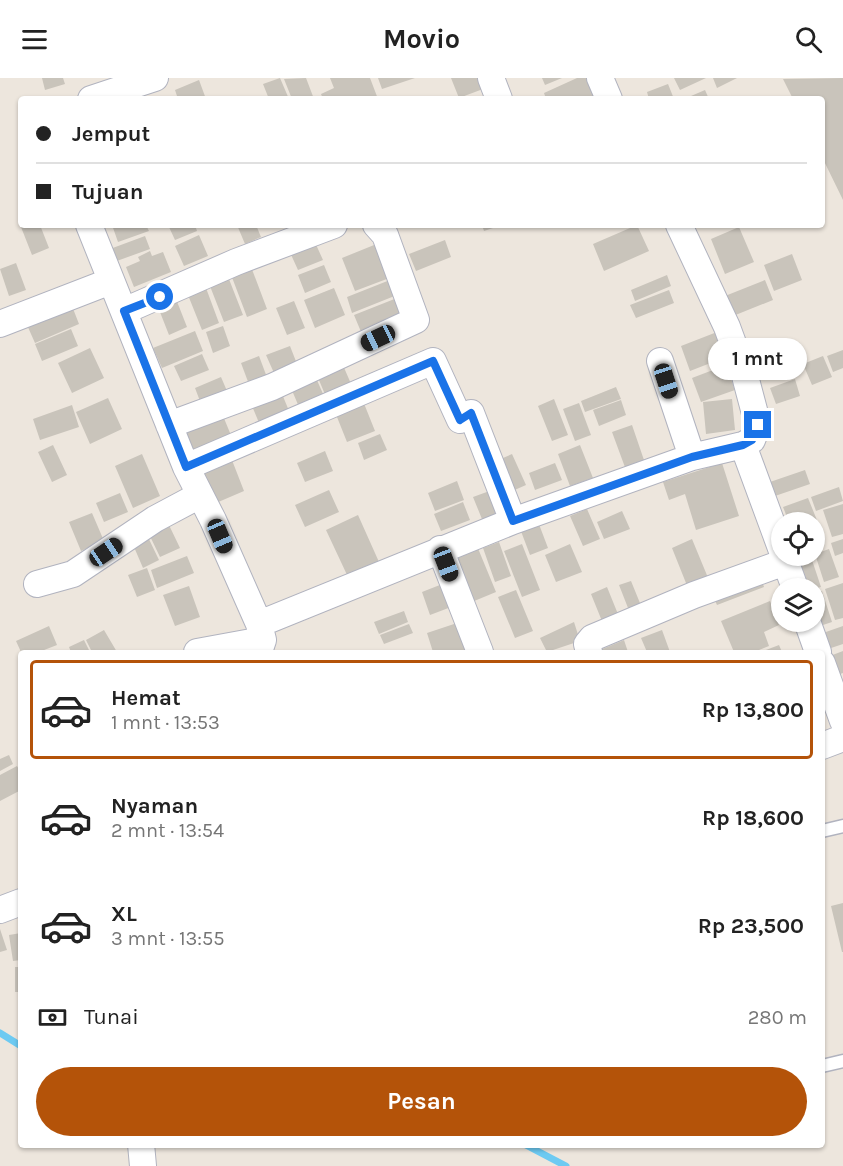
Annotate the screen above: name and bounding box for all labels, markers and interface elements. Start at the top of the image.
icon: menu [18,23,51,56]
text: Movio [383,23,460,55]
icon: search [792,23,825,56]
text: Jemput [72,121,150,147]
text: Tujuan [72,179,143,205]
route start [146,283,173,310]
car [358,322,398,354]
callout: 1 mnt [708,338,807,380]
text: 1 mnt [732,347,783,370]
car [652,361,680,401]
route end [744,411,771,438]
map controls [771,512,825,632]
button: locate [771,512,825,566]
car [205,516,235,556]
car [86,534,126,570]
car [431,544,461,584]
button: layers [771,578,825,632]
icon: car [39,683,93,737]
text: Hemat [111,685,181,711]
text: Rp 13,800 [702,697,804,723]
text: 1 mnt · 13:53 [111,711,220,734]
icon: car [39,791,93,845]
text: Nyaman [111,793,198,819]
text: Rp 18,600 [702,805,804,831]
text: 2 mnt · 13:54 [111,819,224,842]
icon: car [39,899,93,953]
text: XL [111,901,137,927]
text: Rp 23,500 [698,913,804,939]
text: 3 mnt · 13:55 [111,927,225,950]
icon: cash [36,1001,69,1034]
text: Tunai [84,1004,139,1030]
text: 280 m [748,1006,807,1029]
button: Pesan [36,1067,807,1136]

